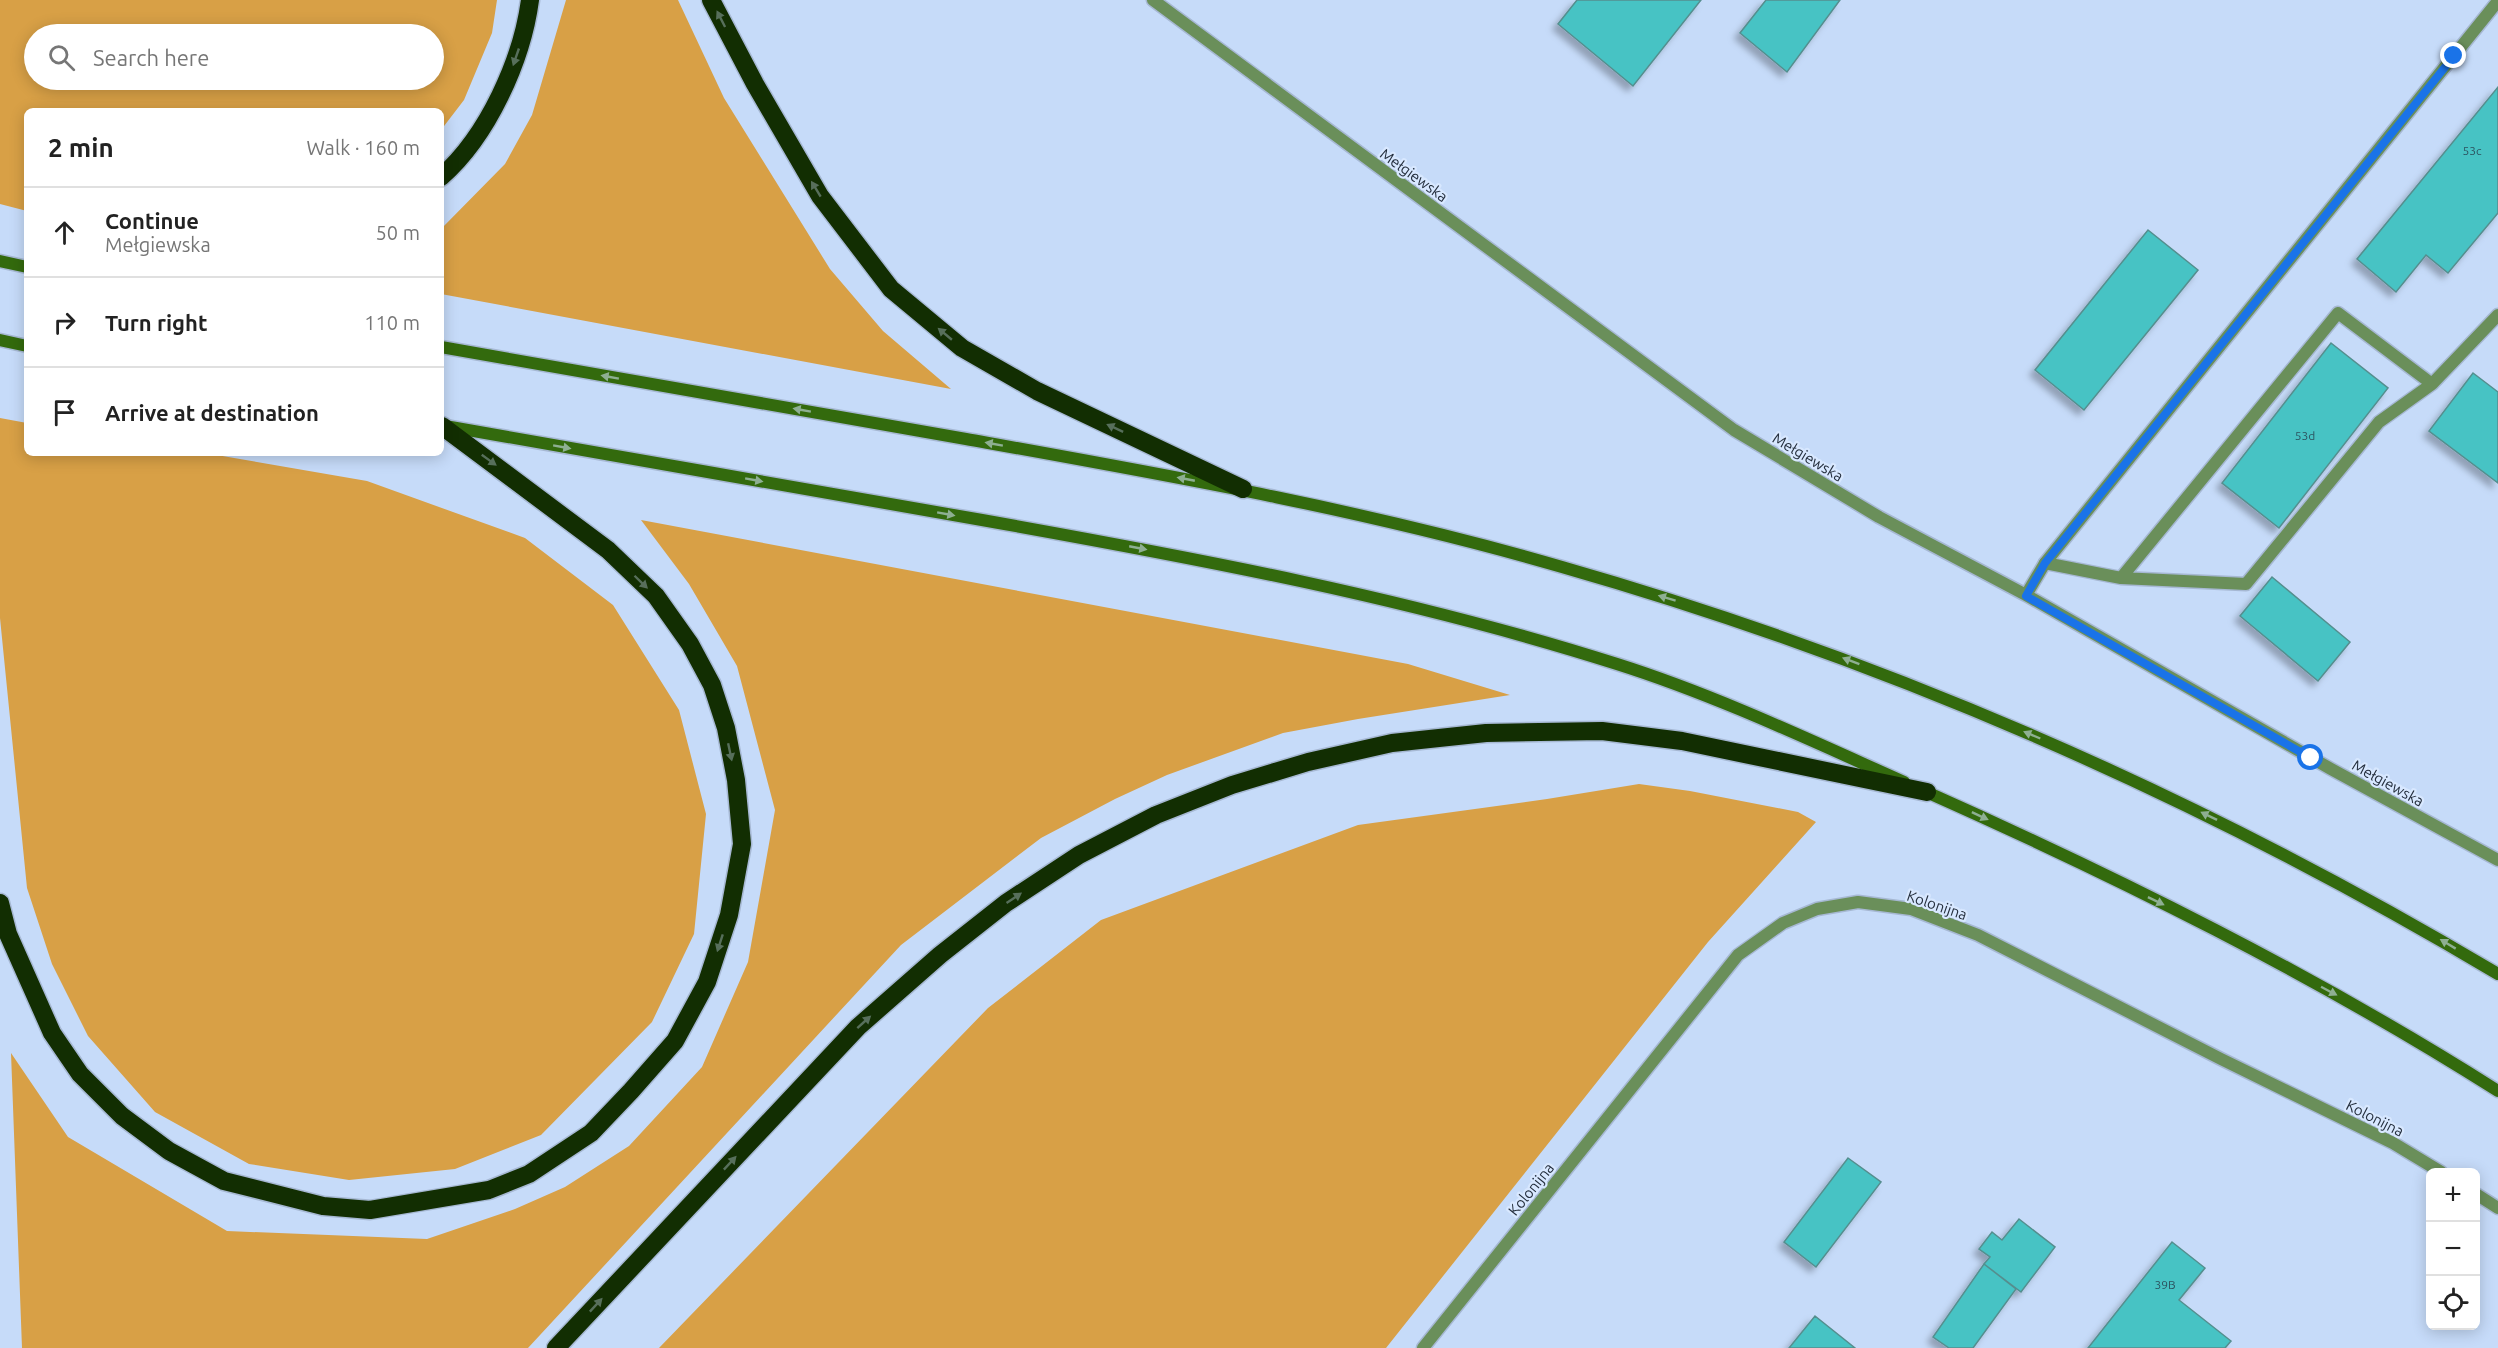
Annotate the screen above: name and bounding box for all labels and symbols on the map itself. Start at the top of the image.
one-way arrow [716,10,726,27]
route end [2440,42,2466,68]
one-way arrow [510,48,520,66]
house number: 53c [2462,144,2482,157]
street label: Mełgiewska [1377,145,1451,205]
one-way arrow [811,181,822,197]
one-way arrow [938,328,953,341]
one-way arrow [600,372,619,381]
one-way arrow [792,406,811,415]
one-way arrow [1106,424,1123,433]
street label: Mełgiewska [1770,429,1846,485]
house number: 53d [2295,429,2315,442]
one-way arrow [984,439,1003,448]
one-way arrow [552,442,571,451]
one-way arrow [482,454,497,466]
one-way arrow [1176,474,1195,483]
one-way arrow [744,476,763,485]
one-way arrow [936,510,955,519]
one-way arrow [1128,544,1147,553]
one-way arrow [634,575,649,589]
one-way arrow [1658,593,1676,602]
one-way arrow [1842,656,1860,666]
one-way arrow [2023,729,2041,739]
one-way arrow [726,743,736,761]
route start [2297,744,2323,770]
street label: Mełgiewska [2349,756,2427,810]
one-way arrow [2200,811,2217,821]
one-way arrow [1971,812,1989,822]
street label: Kolonijna [1905,887,1969,923]
one-way arrow [1006,893,1022,904]
one-way arrow [2147,896,2164,906]
one-way arrow [715,934,724,952]
one-way arrow [2440,939,2456,950]
one-way arrow [2320,986,2337,996]
one-way arrow [856,1016,871,1029]
street label: Kolonijna [2343,1096,2407,1140]
one-way arrow [722,1156,736,1170]
street label: Kolonijna [1505,1159,1557,1219]
house number: 39B [2154,1278,2176,1291]
one-way arrow [589,1298,603,1313]

